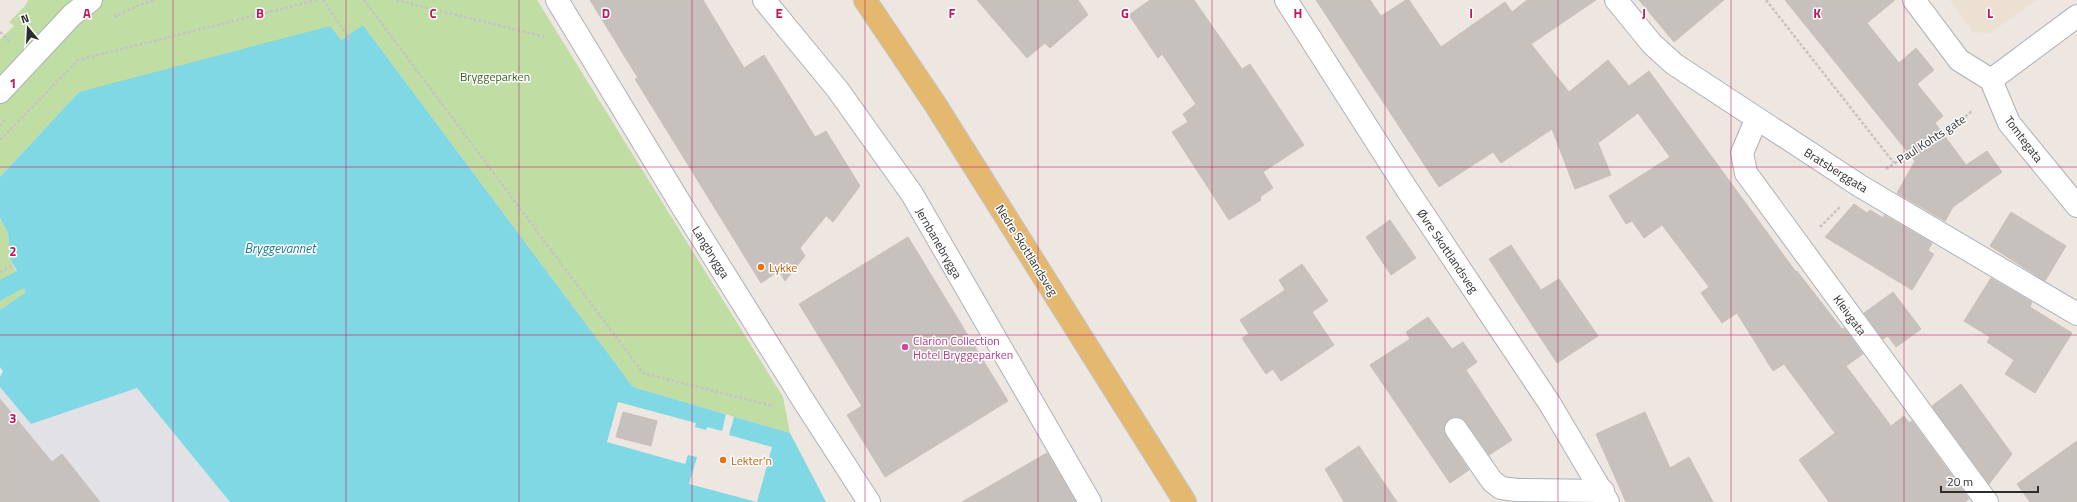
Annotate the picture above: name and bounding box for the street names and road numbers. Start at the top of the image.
street label: Paul Kohts gate [1893,109,1969,169]
street label: Tomtegata [2000,112,2048,166]
street label: Bratsberggata [1800,143,1872,197]
street label: Nedre Skottlandsveg [991,200,1063,300]
street label: Jernbanebrygga [911,204,967,282]
street label: Øvre Skottlandsveg [1413,205,1483,297]
street label: Langbrygga [687,222,735,282]
street label: Kleivgata [1829,291,1871,339]

